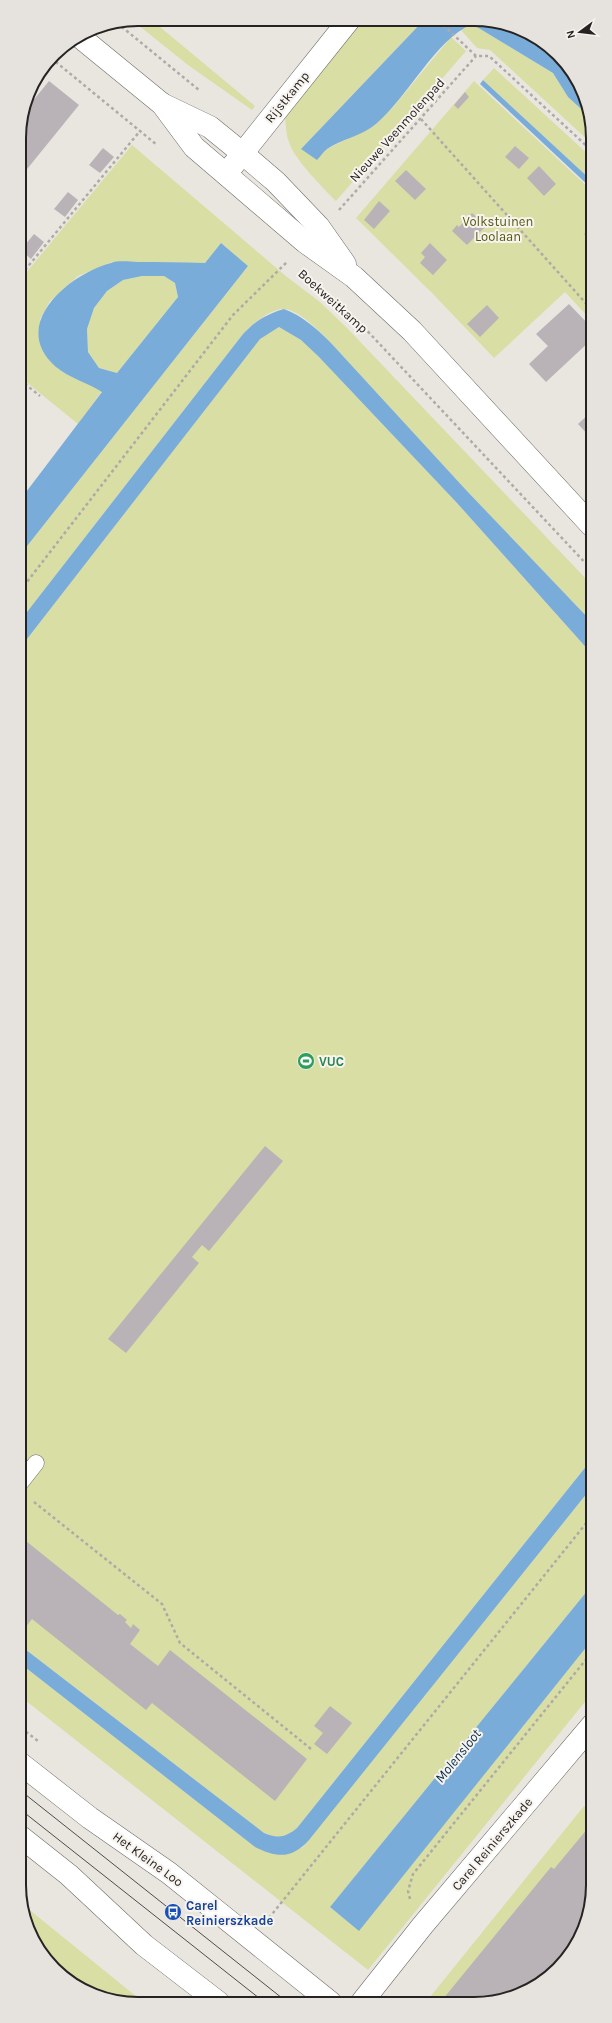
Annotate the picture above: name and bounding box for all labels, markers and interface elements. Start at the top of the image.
north arrow [560,12,600,52]
text: N [564,29,578,40]
street label: Rijstkamp [262,68,312,126]
street label: Nieuwe Veenmolenpad [346,75,448,185]
park label: Volkstuinen Loolaan [463,214,533,244]
street label: Boekweitkamp [295,266,371,336]
sports icon: VUC [296,1051,316,1071]
place label: VUC [319,1054,344,1069]
water label: Molensloot [431,1726,485,1786]
street label: Carel Reinierszkade [449,1794,535,1894]
street label: Het Kleine Loo [110,1828,186,1890]
place label: Carel Reinierszkade [186,1898,273,1928]
bus stop icon: Carel Reinierszkade [163,1902,183,1922]

